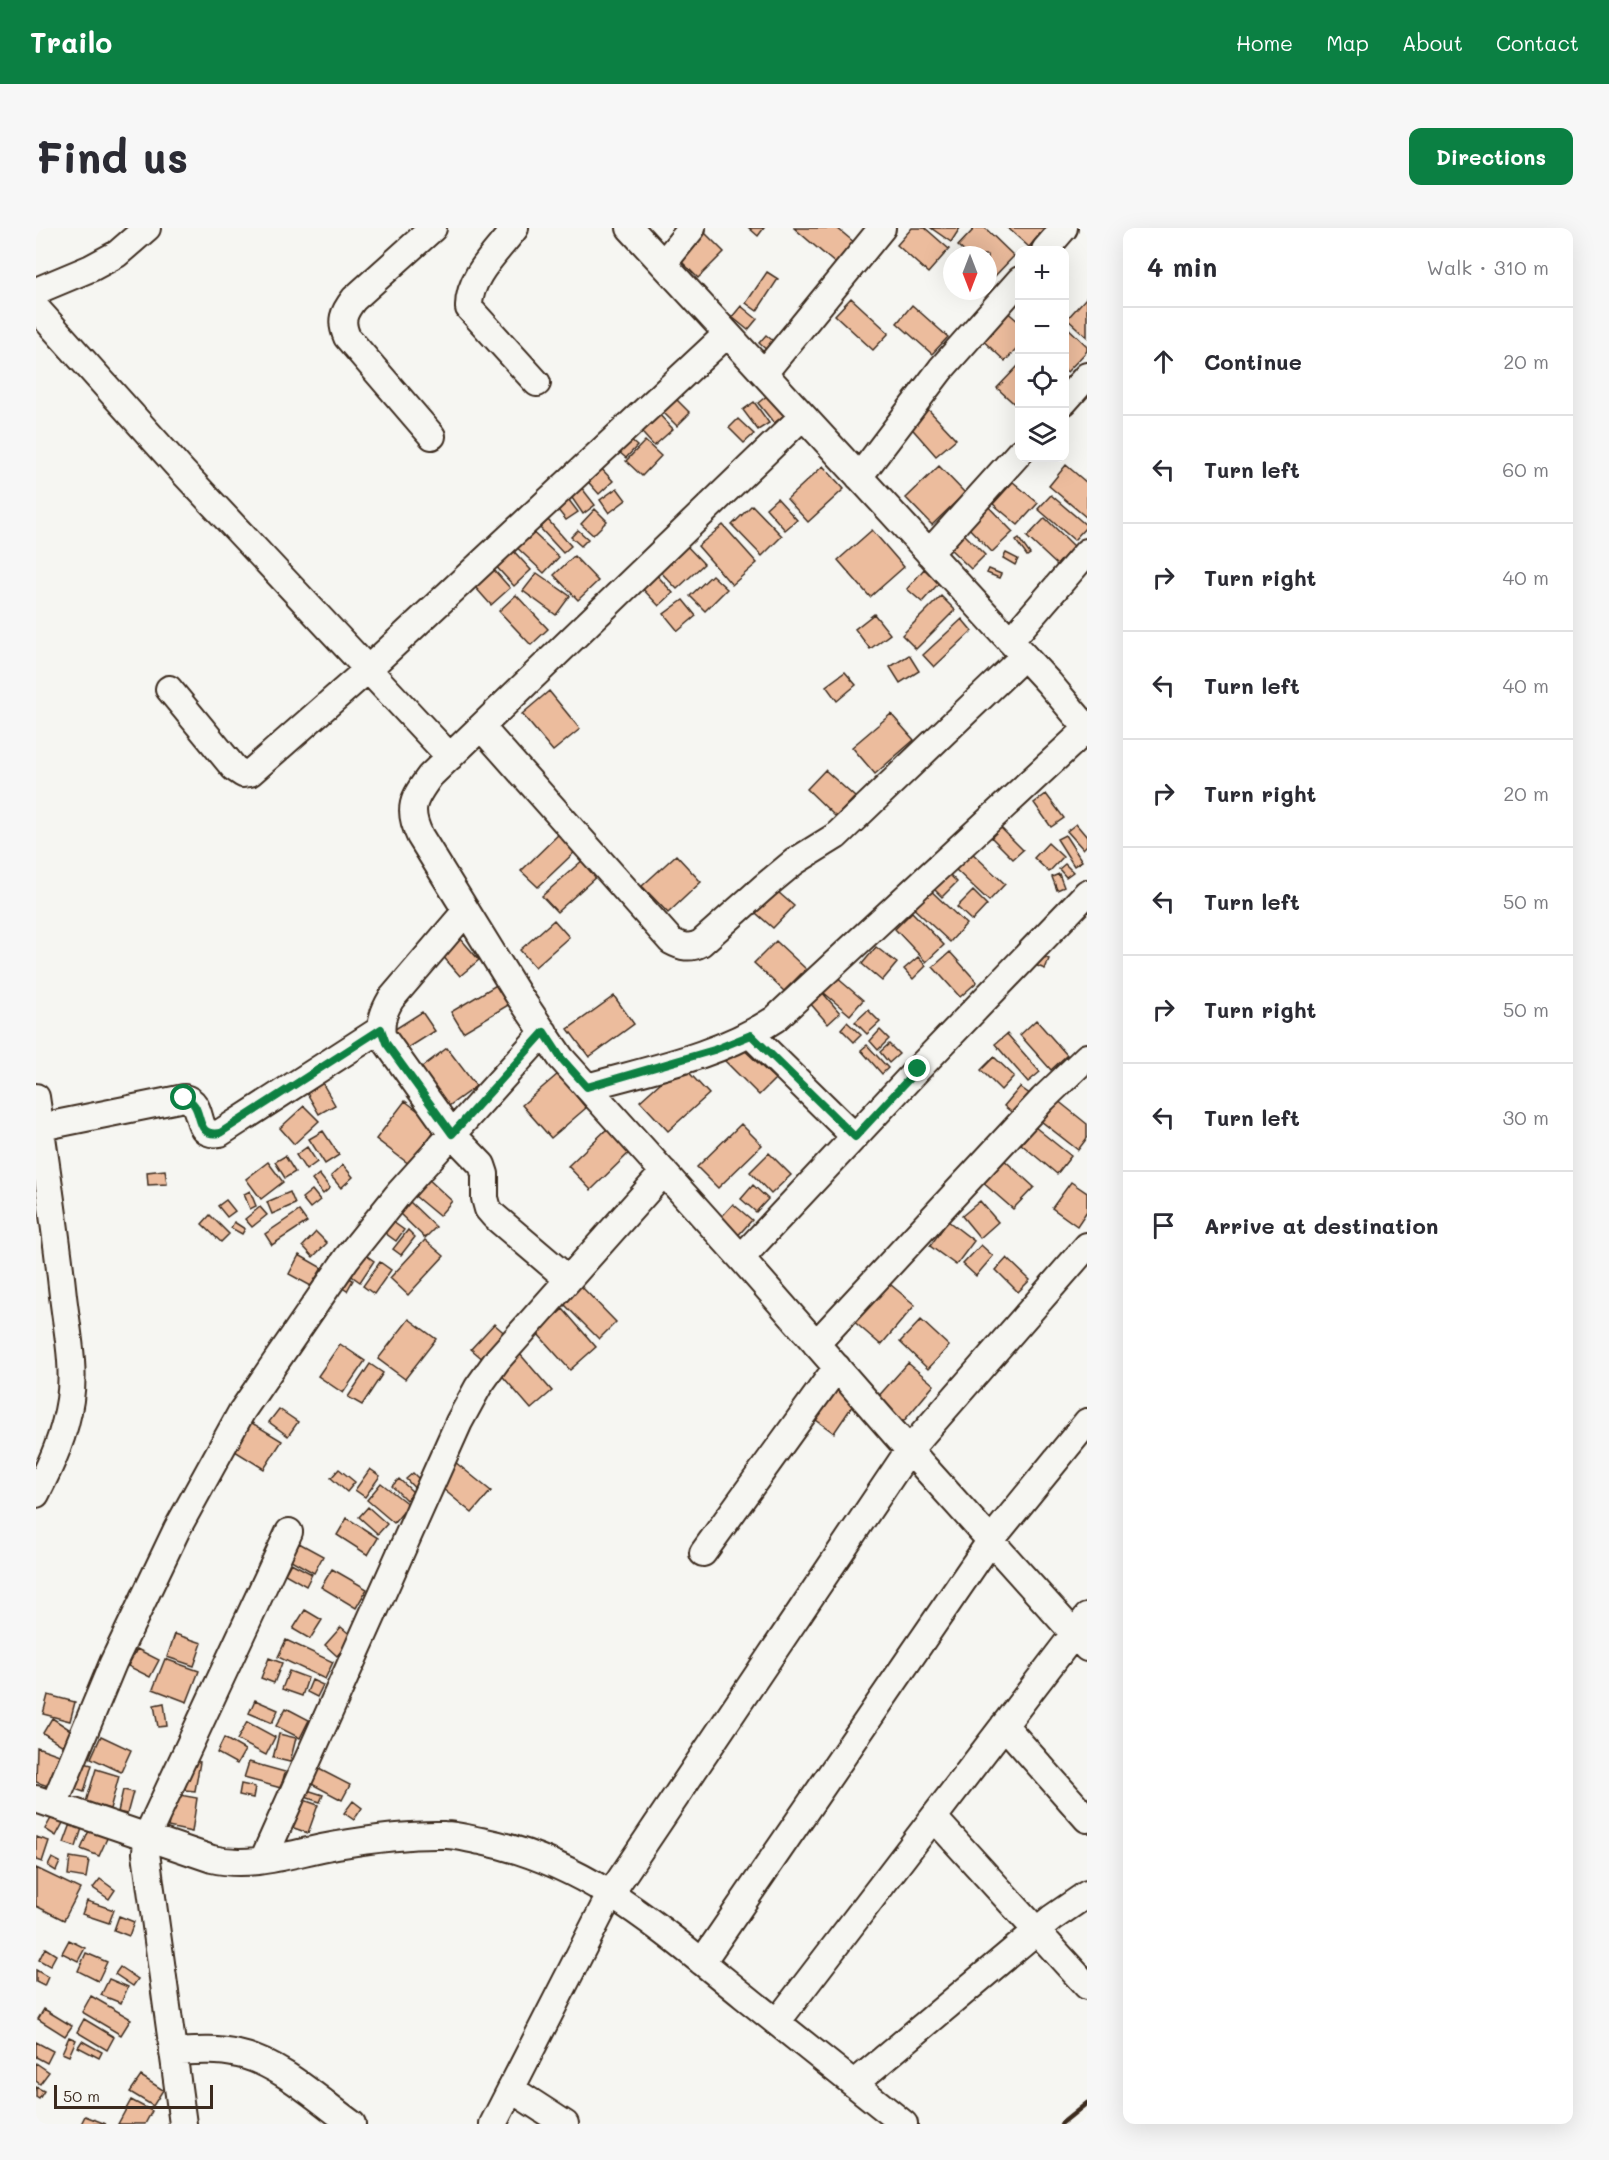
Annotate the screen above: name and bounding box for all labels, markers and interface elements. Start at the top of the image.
text: Trailo [30,24,112,60]
text: Home [1236,29,1293,56]
text: Map [1326,29,1369,56]
text: About [1402,29,1463,56]
text: Contact [1496,29,1579,56]
button: Directions [1409,128,1573,185]
text: Find us [36,129,188,184]
north arrow [943,246,997,300]
map controls [1015,246,1069,462]
button: + [1015,246,1069,300]
text: 4 min [1147,250,1217,284]
text: Walk · 310 m [1426,254,1549,280]
button: − [1015,300,1069,354]
icon: ahead [1147,345,1180,378]
text: Continue [1204,347,1302,376]
text: 20 m [1503,348,1549,374]
button: locate [1015,354,1069,408]
button: layers [1015,408,1069,462]
icon: left [1147,453,1180,486]
text: Turn left [1204,455,1300,484]
text: 60 m [1502,456,1549,482]
icon: right [1147,561,1180,594]
text: Turn right [1204,563,1316,592]
text: 40 m [1503,564,1549,590]
icon: left [1147,669,1180,702]
text: Turn left [1204,671,1300,700]
text: 40 m [1503,672,1549,698]
icon: right [1147,777,1180,810]
text: Turn right [1204,779,1316,808]
text: 20 m [1503,780,1549,806]
icon: left [1147,885,1180,918]
text: Turn left [1204,887,1300,916]
text: 50 m [1503,888,1549,914]
icon: right [1147,993,1180,1026]
text: Turn right [1204,995,1316,1024]
text: 50 m [1503,996,1549,1022]
route end [904,1055,930,1081]
route start [170,1084,196,1110]
icon: left [1147,1101,1180,1134]
text: Turn left [1204,1103,1300,1132]
text: 30 m [1503,1104,1549,1130]
icon: arrive [1147,1209,1180,1242]
text: Arrive at destination [1204,1211,1439,1240]
scale bar [54,2082,213,2110]
text: 50 m [63,2085,100,2106]

